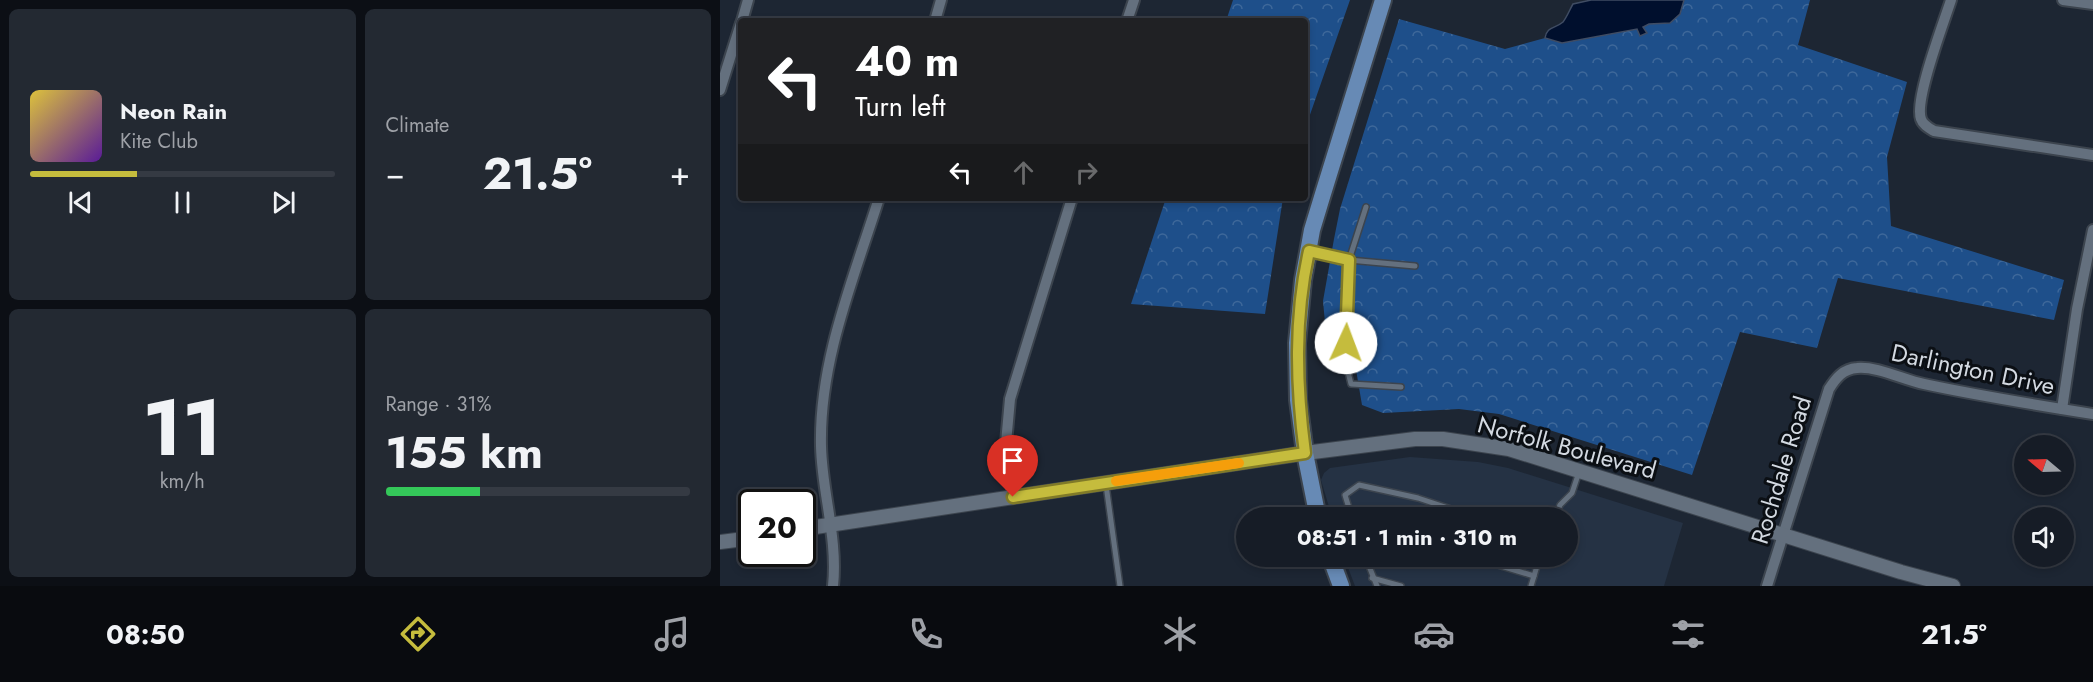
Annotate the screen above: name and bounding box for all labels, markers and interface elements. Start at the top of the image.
text: 40 m [855,31,959,92]
icon: left [756,42,834,120]
text: Turn left [855,87,945,126]
text: Neon Rain [120,95,227,127]
text: Climate [386,111,449,140]
text: Kite Club [120,127,198,156]
text: 21.5° [483,141,592,206]
text: − [386,150,405,197]
text: + [670,150,690,197]
icon: left [944,156,977,189]
icon: ahead [1007,156,1040,189]
icon: right [1070,156,1103,189]
icon: previous [64,186,97,219]
icon: pause [166,186,199,219]
icon: next [267,186,300,219]
position arrow [1314,311,1378,375]
street label: Darlington Drive [1888,335,2058,403]
text: 11 [143,372,222,484]
text: Range · 31% [386,390,491,419]
street label: Rochdale Road [1742,392,1820,548]
street label: Norfolk Boulevard [1474,406,1660,488]
text: 155 km [386,420,543,485]
pin [987,435,1038,497]
north arrow [2014,435,2074,495]
map controls [2014,435,2074,567]
icon: arrive [996,444,1029,477]
text: km/h [160,467,205,496]
speed limit sign: 20 [738,489,816,567]
button: sound [2014,507,2074,567]
text: 08:51 · 1 min · 310 m [1297,521,1517,553]
icon: directions [397,613,439,655]
icon: music [651,613,693,655]
icon: phone [905,613,947,655]
icon: climate [1159,613,1201,655]
icon: car [1413,613,1455,655]
icon: filters [1667,613,1709,655]
text: 08:50 [106,615,185,654]
text: 21.5° [1921,615,1987,654]

